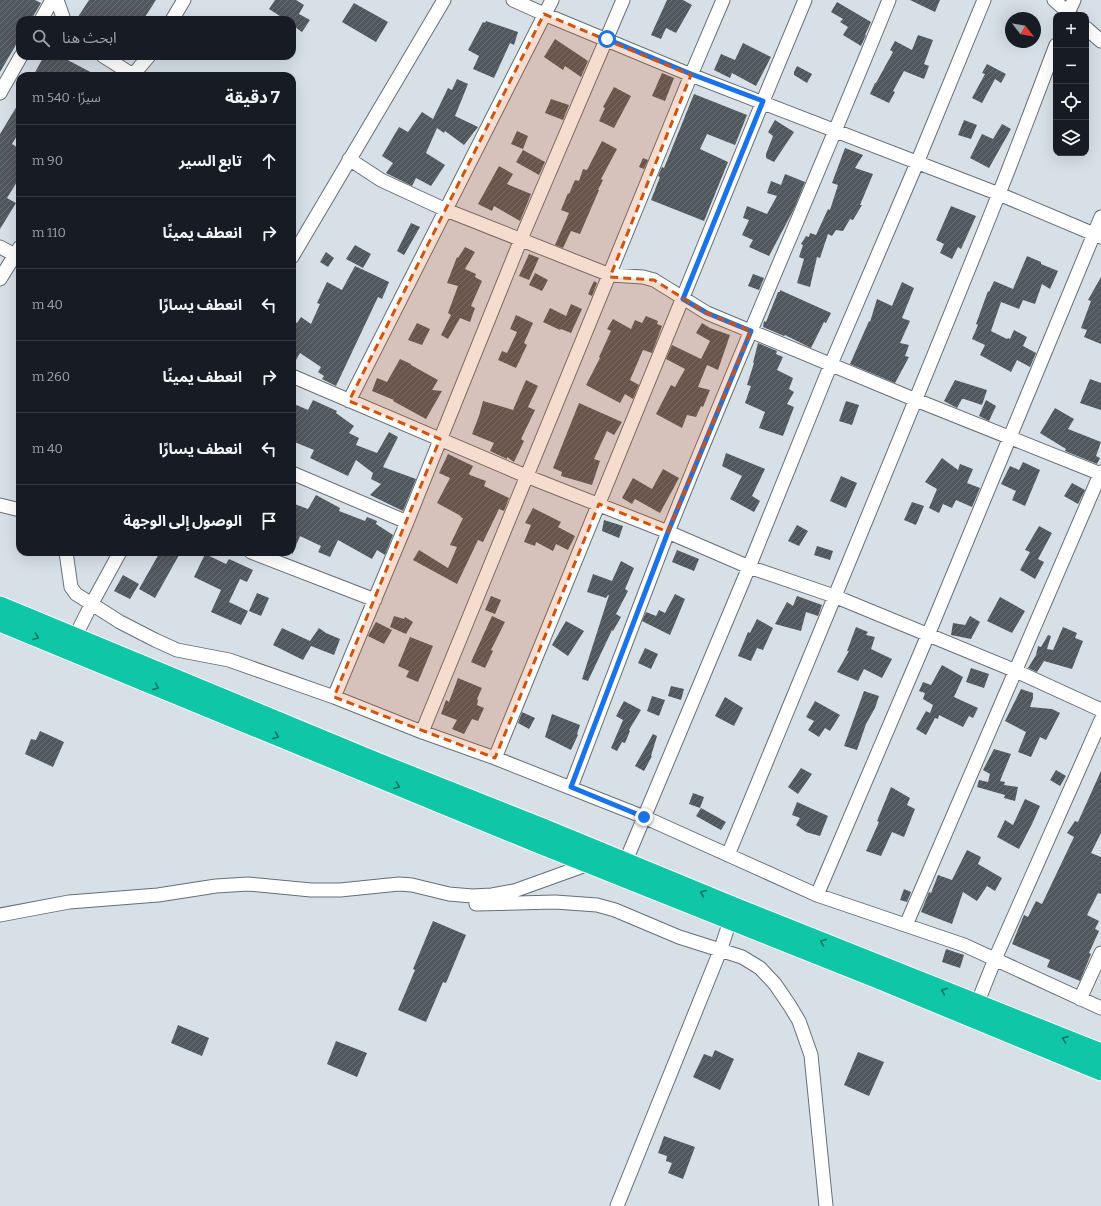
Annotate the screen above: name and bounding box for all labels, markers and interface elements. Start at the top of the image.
north arrow [1005,12,1041,48]
map controls [1053,12,1089,156]
button: + [1053,12,1089,48]
search box [16,16,296,60]
icon: search [30,27,52,49]
text: ابحث هنا [62,29,117,47]
route start [598,30,616,48]
button: − [1053,48,1089,84]
button: locate [1053,84,1089,120]
text: 7 دقيقة [225,87,280,108]
text: سيرًا · 540 m [32,90,101,105]
button: layers [1053,120,1089,156]
icon: ahead [258,150,280,172]
text: تابع السير [179,152,242,170]
text: 90 m [32,153,63,168]
icon: right [258,222,280,244]
text: انعطف يمينًا [163,224,242,242]
text: 110 m [32,225,66,240]
icon: left [258,294,280,316]
text: انعطف يسارًا [159,296,242,314]
text: 40 m [32,297,63,312]
icon: right [258,366,280,388]
text: انعطف يمينًا [163,368,242,386]
text: 260 m [32,369,70,384]
icon: left [258,438,280,460]
text: انعطف يسارًا [159,440,242,458]
text: 40 m [32,441,63,456]
icon: arrive [258,510,280,532]
text: الوصول إلى الوجهة [123,512,242,530]
one-way arrow [33,633,40,641]
one-way arrow [152,682,160,690]
one-way arrow [273,732,280,740]
one-way arrow [393,781,400,789]
route end [635,808,653,826]
one-way arrow [699,890,706,898]
one-way arrow [820,939,827,947]
one-way arrow [940,987,947,995]
one-way arrow [1061,1035,1068,1043]

